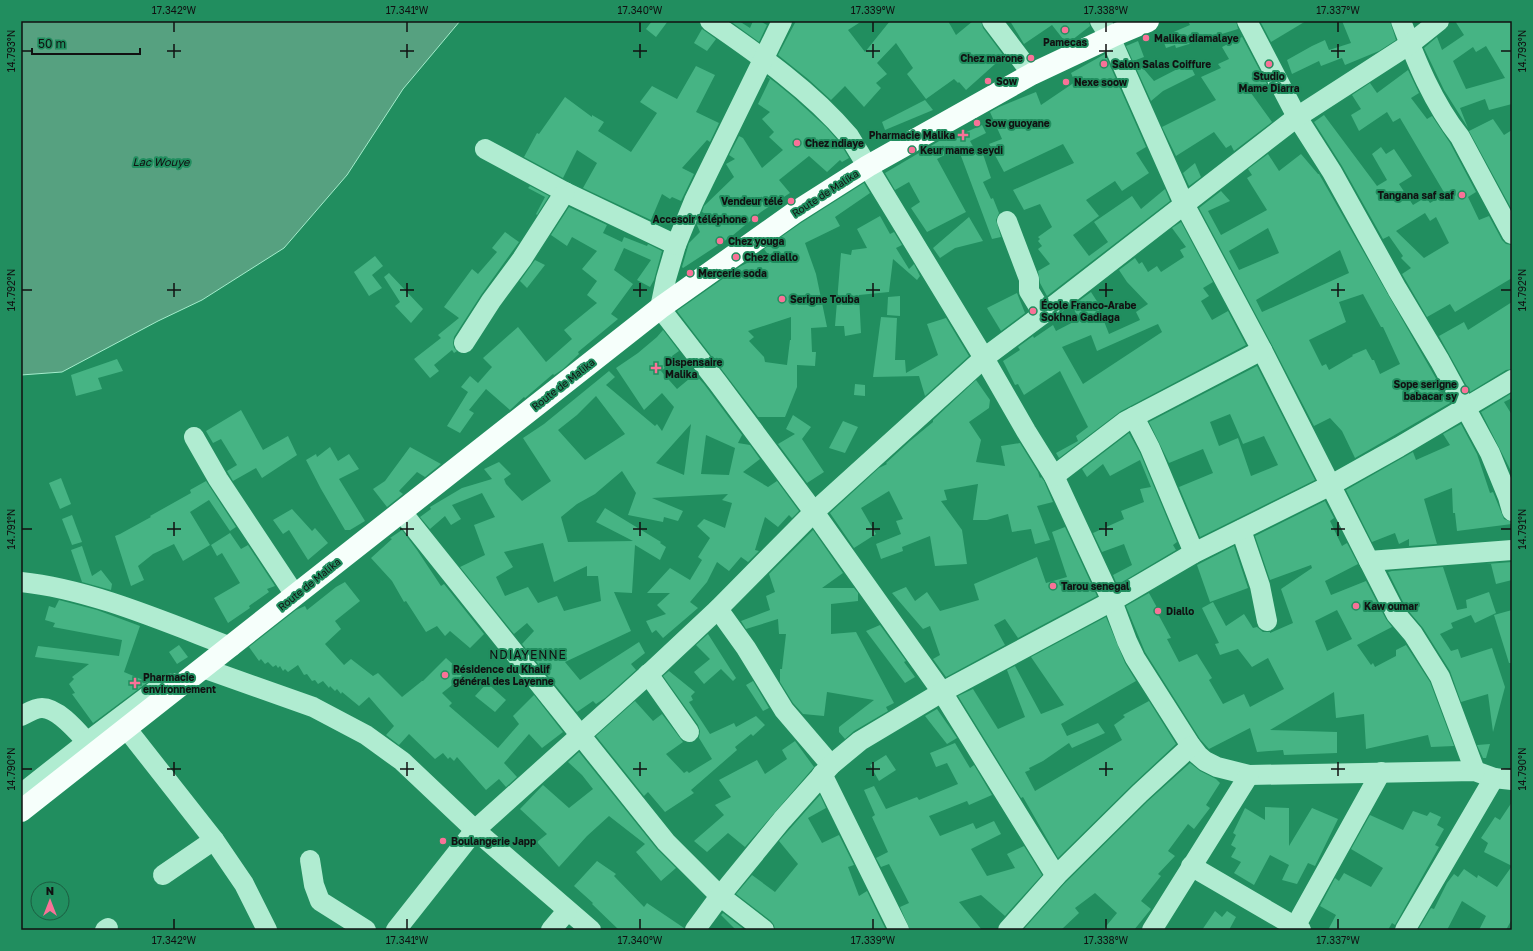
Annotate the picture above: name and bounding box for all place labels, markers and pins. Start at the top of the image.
marker: Pamecas [1060,25,1070,35]
place label: Malika diamalaye [1154,32,1239,44]
marker: Malika diamalaye [1141,33,1151,43]
place label: Pamecas [1043,36,1087,48]
place label: Chez marone [960,52,1023,64]
marker: Chez marone [1026,53,1036,63]
place label: Salon Salas Coiffure [1112,58,1211,70]
marker: Salon Salas Coiffure [1099,59,1109,69]
marker: Studio Mame Diarra [1264,59,1274,69]
place label: Studio Mame Diarra [1239,70,1300,94]
place label: Sow [996,75,1018,87]
marker: Sow [983,76,993,86]
place label: Nexe soow [1074,76,1128,88]
marker: Nexe soow [1061,77,1071,87]
place label: Sow guoyane [985,117,1050,129]
marker: Sow guoyane [972,118,982,128]
place label: Pharmacie Malika [869,129,955,141]
marker: Pharmacie Malika [958,130,968,140]
place label: Chez ndiaye [805,137,864,149]
marker: Chez ndiaye [792,138,802,148]
place label: Keur mame seydi [920,144,1003,156]
marker: Keur mame seydi [907,145,917,155]
place label: Tangana saf saf [1378,189,1454,201]
marker: Tangana saf saf [1457,190,1467,200]
place label: Vendeur télé [721,195,783,207]
marker: Vendeur télé [786,196,796,206]
place label: Accesoir téléphone [653,213,747,225]
marker: Accesoir téléphone [750,214,760,224]
place label: Chez youga [728,235,785,247]
marker: Chez youga [715,236,725,246]
place label: Chez diallo [744,251,798,263]
marker: Chez diallo [731,252,741,262]
place label: Mercerie soda [698,267,767,279]
marker: Mercerie soda [685,268,695,278]
place label: Serigne Touba [790,293,860,305]
marker: Serigne Touba [777,294,787,304]
place label: École Franco-Arabe Sokhna Gadiaga [1041,299,1137,323]
marker: École Franco-Arabe Sokhna Gadiaga [1028,306,1038,316]
place label: Dispensaire Malika [665,356,722,380]
marker: Dispensaire Malika [650,362,662,374]
place label: Sope serigne babacar sy [1394,378,1457,402]
marker: Sope serigne babacar sy [1460,385,1470,395]
place label: Tarou senegal [1061,580,1130,592]
marker: Tarou senegal [1048,581,1058,591]
place label: Kaw oumar [1364,600,1418,612]
marker: Kaw oumar [1351,601,1361,611]
place label: Diallo [1166,605,1194,617]
marker: Diallo [1153,606,1163,616]
place label: Résidence du Khalif général des Layenne [453,663,554,687]
marker: Résidence du Khalif général des Layenne [440,670,450,680]
place label: Pharmacie environnement [143,671,216,695]
marker: Pharmacie environnement [130,678,140,688]
place label: Boulangerie Japp [451,835,536,847]
marker: Boulangerie Japp [438,836,448,846]

